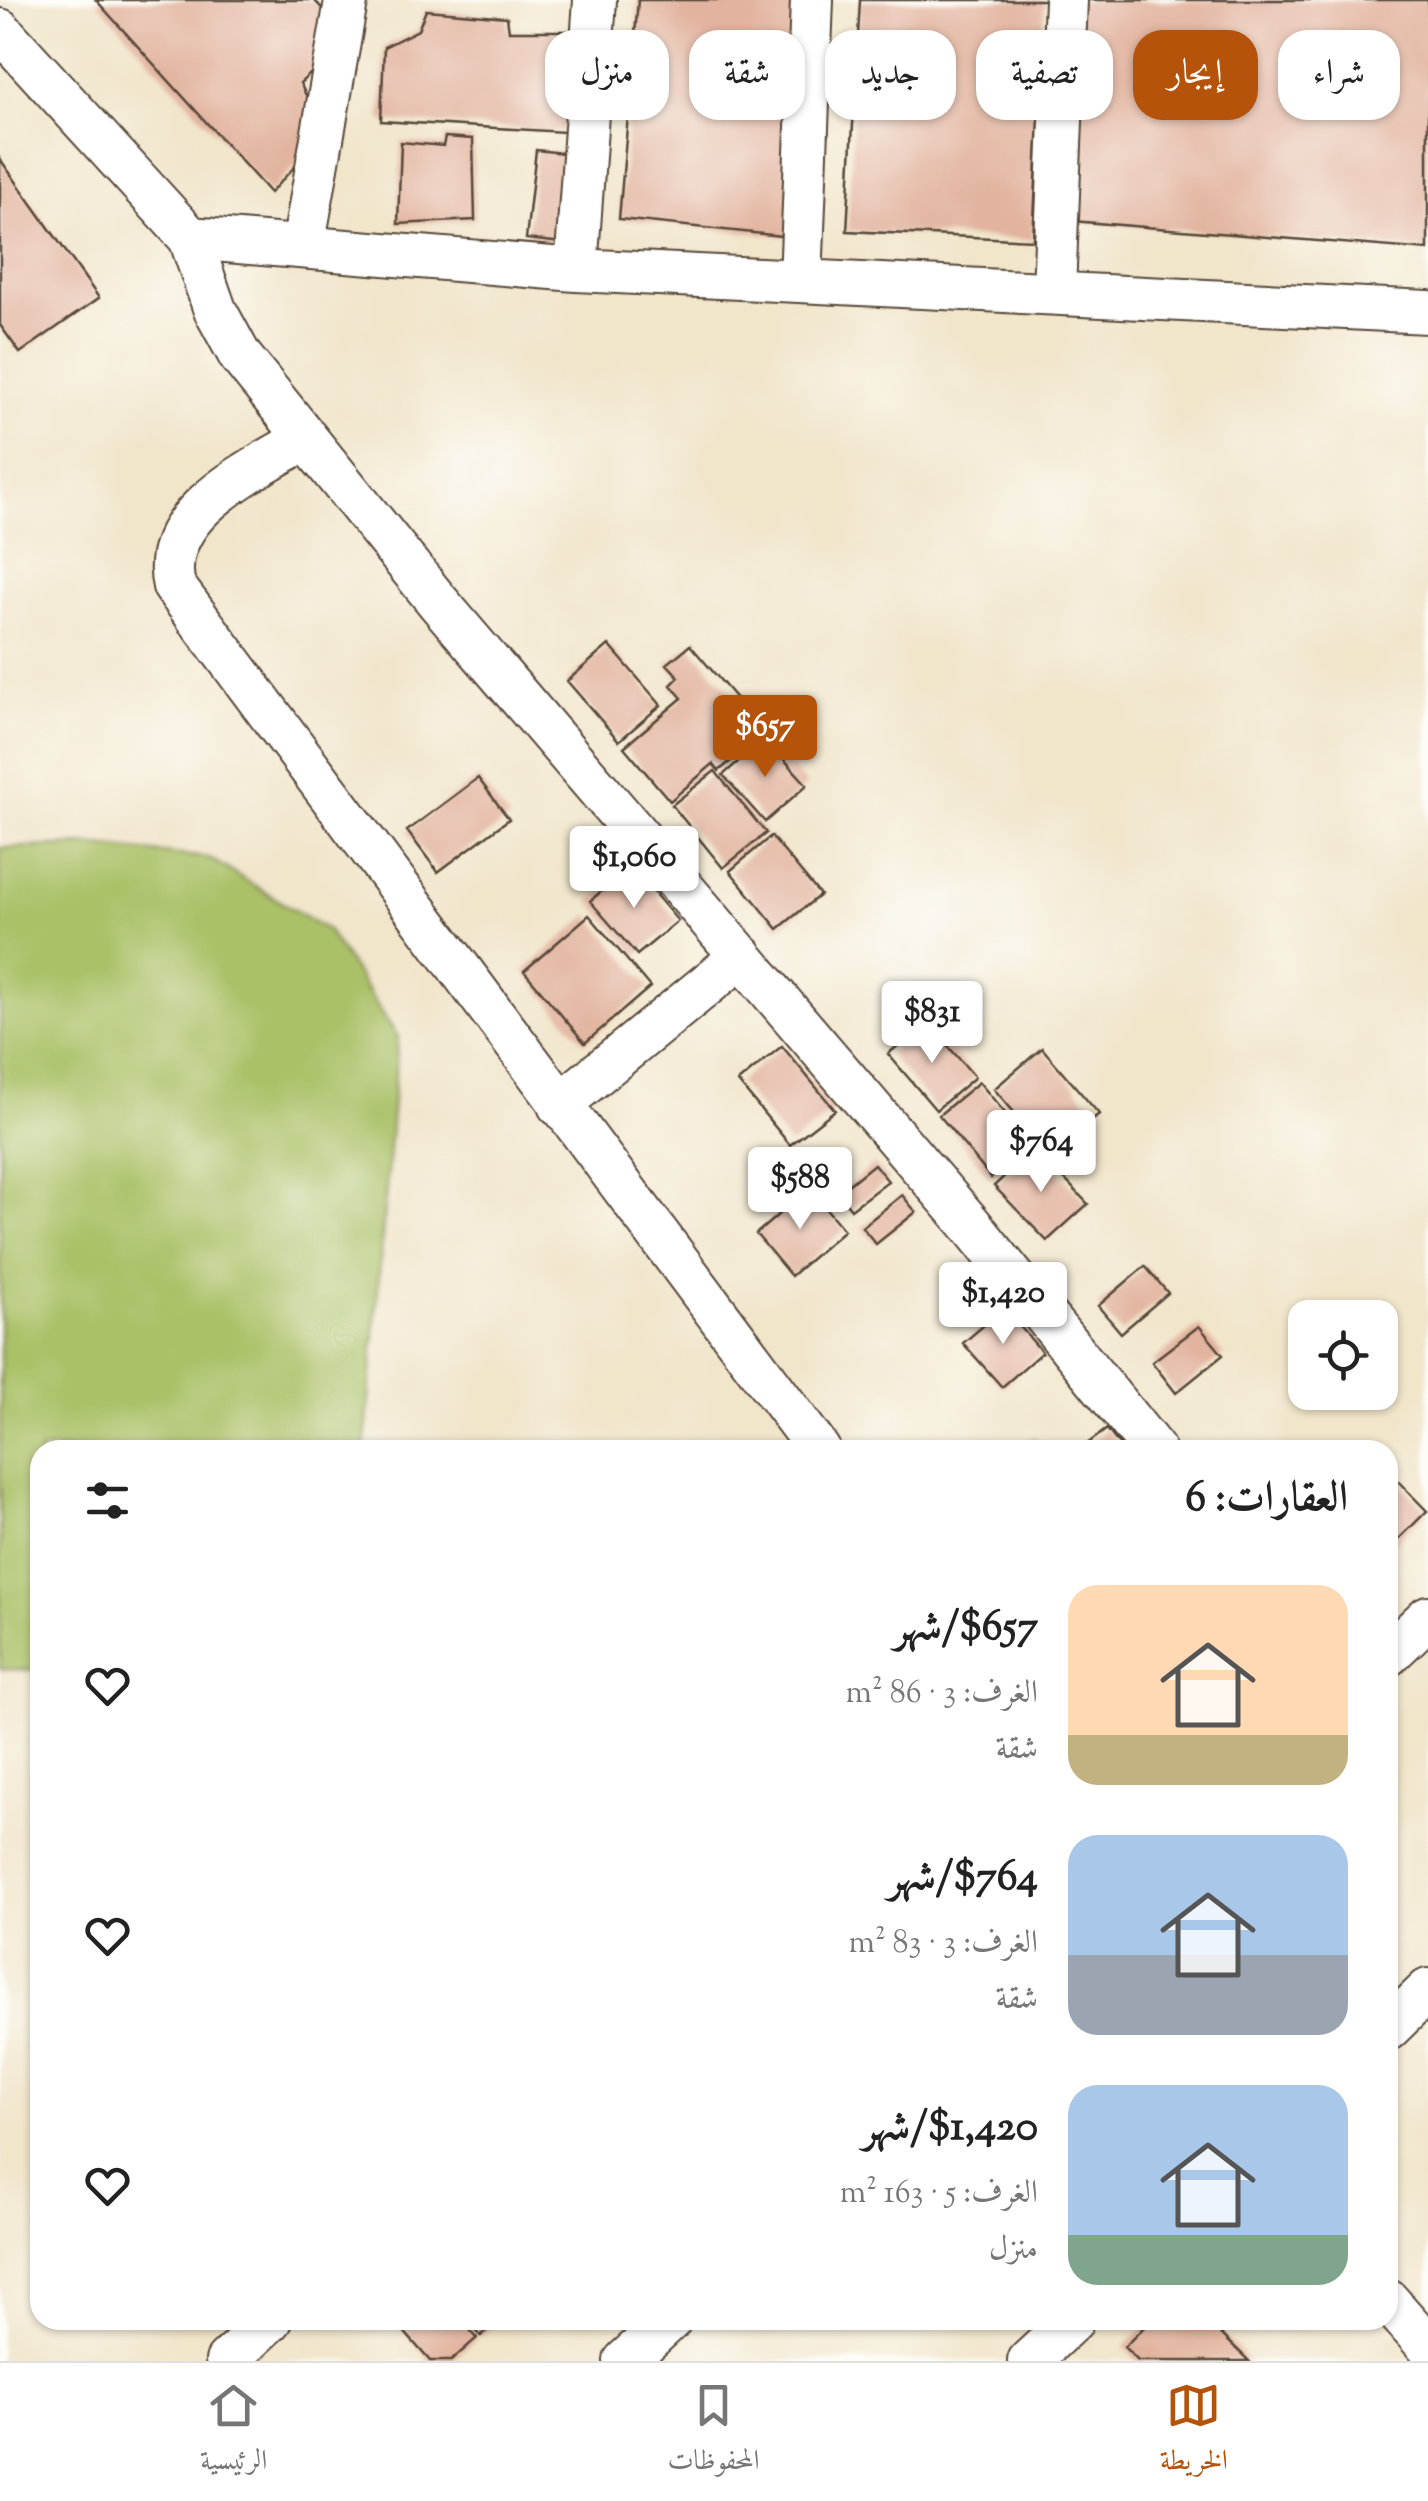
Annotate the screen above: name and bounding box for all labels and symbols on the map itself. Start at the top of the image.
pin: $657 [706,695,824,780]
pin: $1,060 [553,826,715,911]
pin: $831 [873,981,991,1066]
pin: $764 [982,1110,1100,1195]
pin: $588 [741,1147,859,1232]
pin: $1,420 [922,1262,1084,1347]

